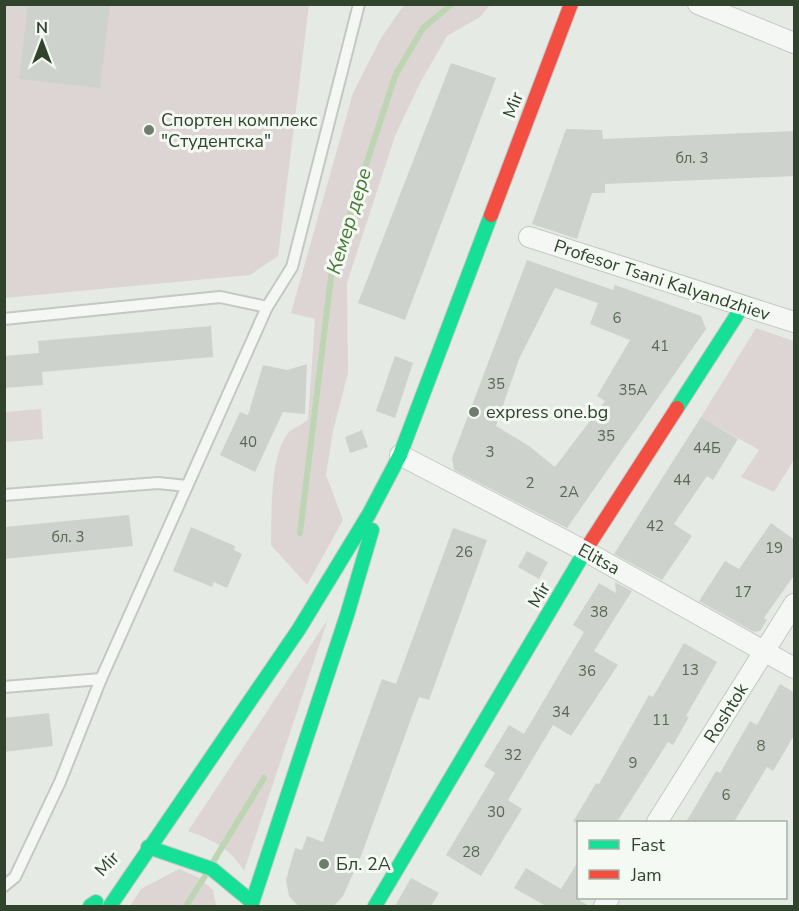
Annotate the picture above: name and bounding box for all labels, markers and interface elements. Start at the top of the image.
north arrow [12,12,72,72]
text: N [36,17,48,39]
street label: Mir [497,88,529,121]
place label: Спортен комплекс "Студентска" [161,108,318,153]
marker: Спортен комплекс "Студентска" [142,123,156,137]
house number: бл. 3 [675,148,709,168]
water label: Кемер дере [320,164,378,278]
street label: Profesor Tsani Kalyandzhiev [551,234,774,327]
house number: 6 [612,308,622,328]
house number: 41 [651,336,669,356]
house number: 35 [487,374,505,394]
house number: 35A [619,380,648,400]
place label: express one.bg [486,400,608,424]
marker: express one.bg [467,405,481,419]
house number: 35 [597,426,615,446]
house number: 40 [239,432,257,452]
house number: 44Б [693,438,721,458]
house number: 3 [485,442,495,462]
house number: 44 [673,470,691,490]
house number: 2 [525,473,535,493]
house number: 2А [559,482,579,502]
house number: 42 [646,516,664,536]
house number: бл. 3 [51,527,85,547]
street label: Elitsa [574,538,624,580]
house number: 19 [765,538,783,558]
house number: 26 [455,542,473,562]
street label: Mir [522,577,556,612]
house number: 17 [734,582,752,602]
house number: 38 [590,602,608,622]
house number: 13 [681,660,699,680]
house number: 36 [578,661,596,681]
street label: Roshtok [698,678,754,747]
house number: 34 [552,702,570,722]
house number: 11 [652,710,670,730]
house number: 8 [756,736,766,756]
house number: 32 [504,745,522,765]
house number: 9 [628,753,638,773]
house number: 6 [721,785,731,805]
house number: 30 [487,802,505,822]
legend [577,821,787,899]
text: Fast [631,833,666,857]
house number: 28 [462,842,480,862]
street label: Mir [89,846,125,882]
place label: Бл. 2А [336,852,391,876]
marker: Бл. 2А [317,857,331,871]
text: Jam [630,863,662,887]

